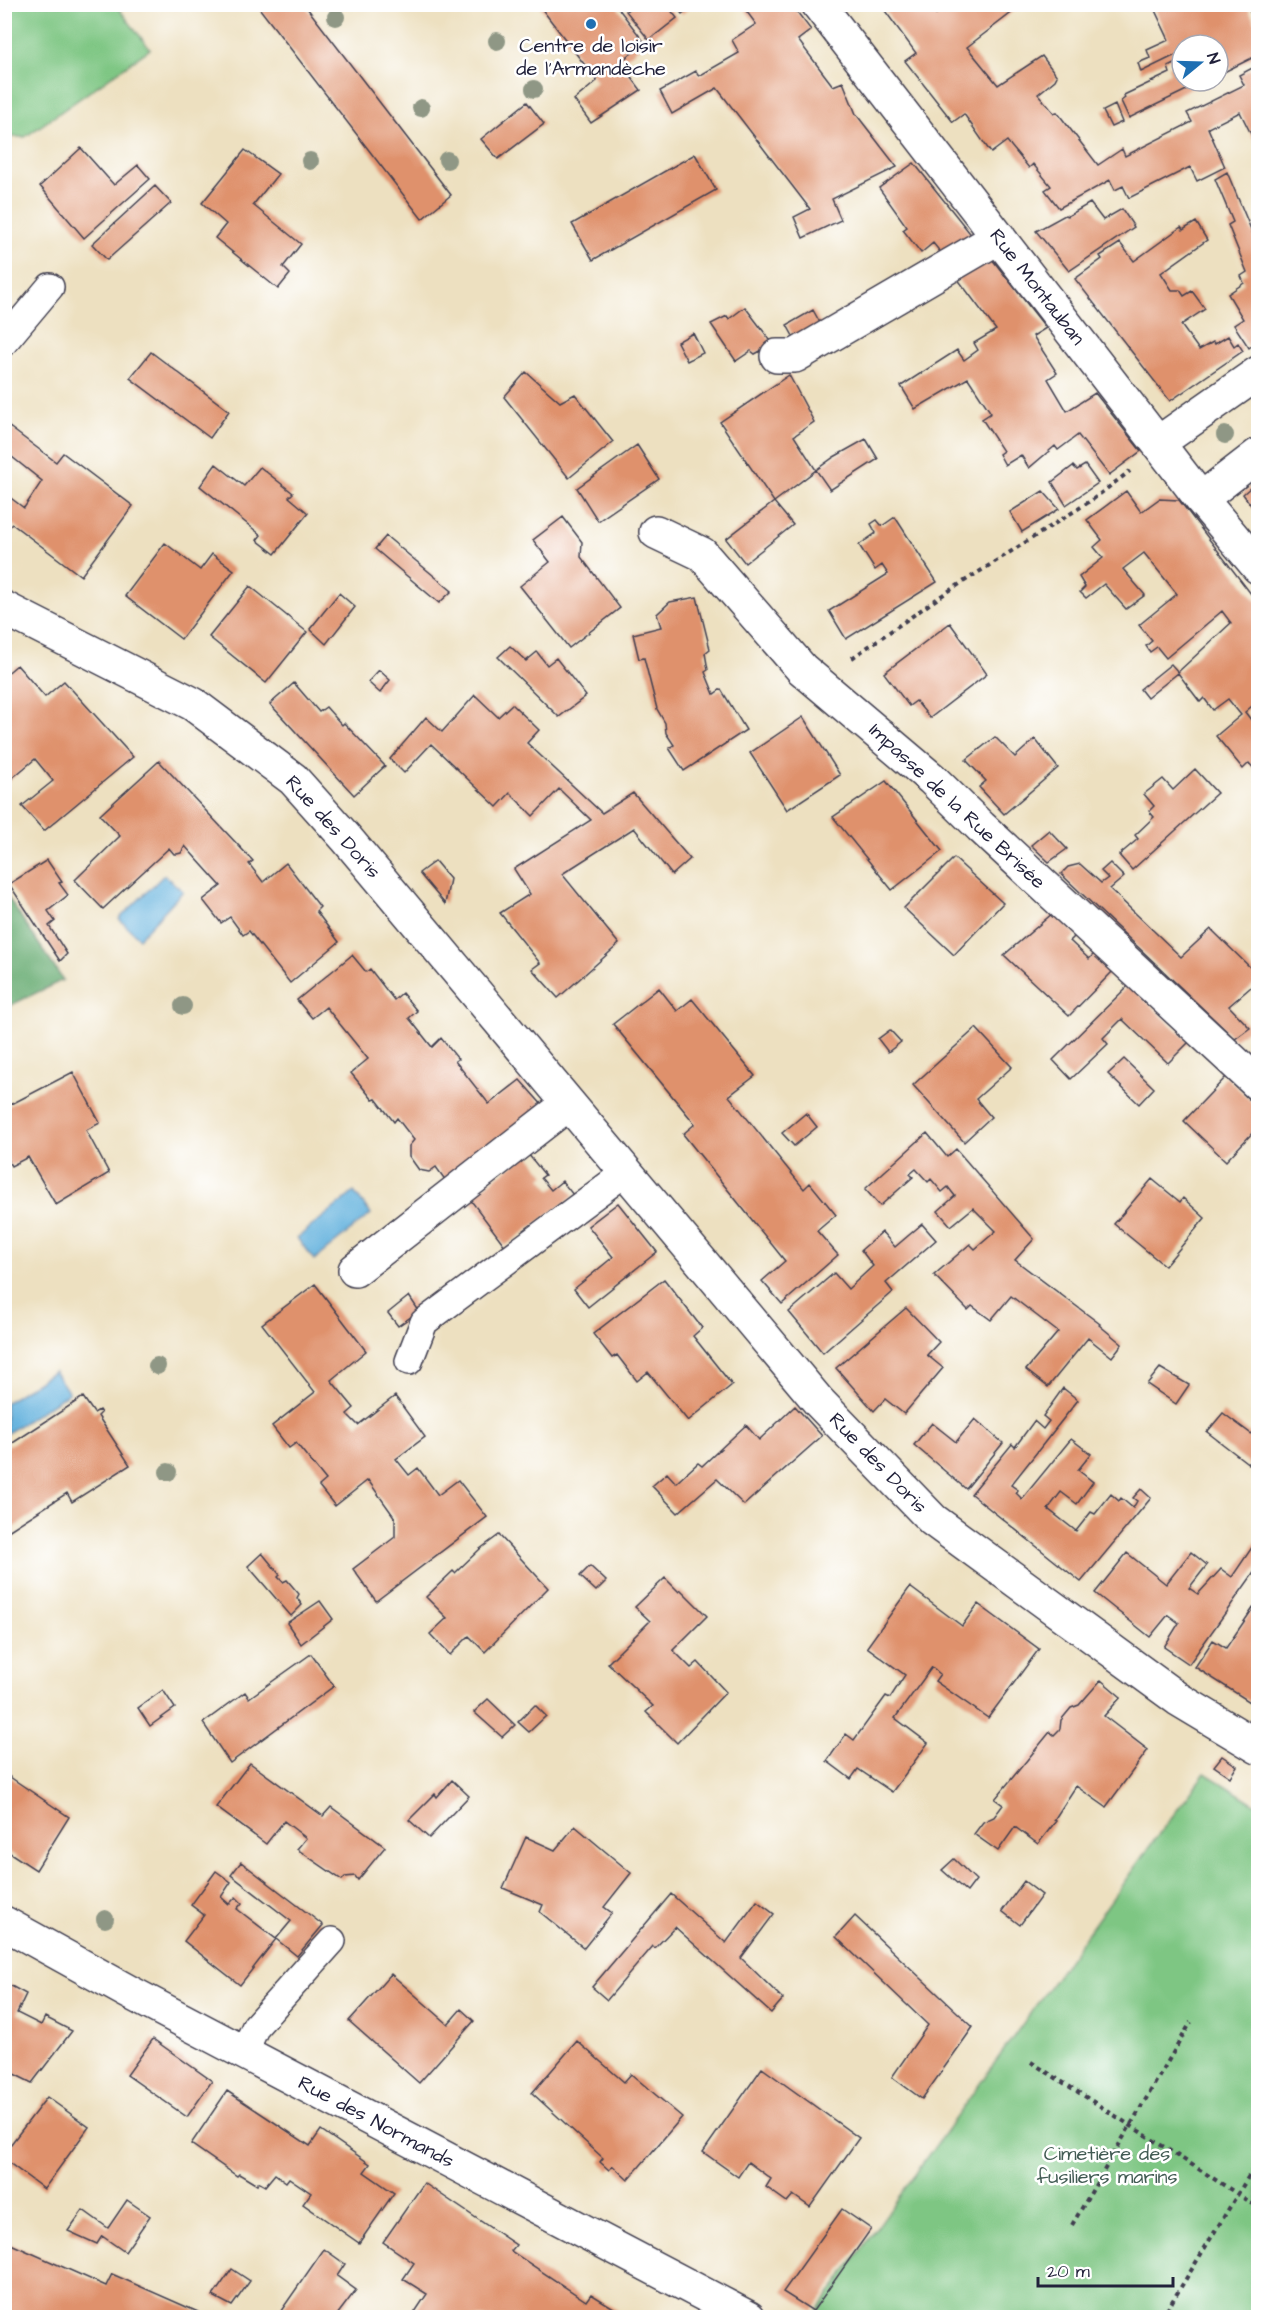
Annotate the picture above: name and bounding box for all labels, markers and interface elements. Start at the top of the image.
marker: Centre de loisir de l'Armandèche [584,17,598,31]
place label: Centre de loisir de l'Armandèche [516,32,666,83]
north arrow [1170,33,1230,93]
text: N [1201,50,1225,67]
street label: Rue Montauban [983,223,1091,351]
street label: Impasse de la Rue Brisée [862,717,1052,896]
street label: Rue des Doris [279,769,387,885]
street label: Rue des Doris [823,1406,933,1520]
street label: Rue des Normands [293,2069,459,2175]
park label: Cimetière des fusiliers marins [1036,2140,1178,2191]
scale bar [1038,2250,1173,2288]
text: 20 m [1047,2259,1090,2284]

